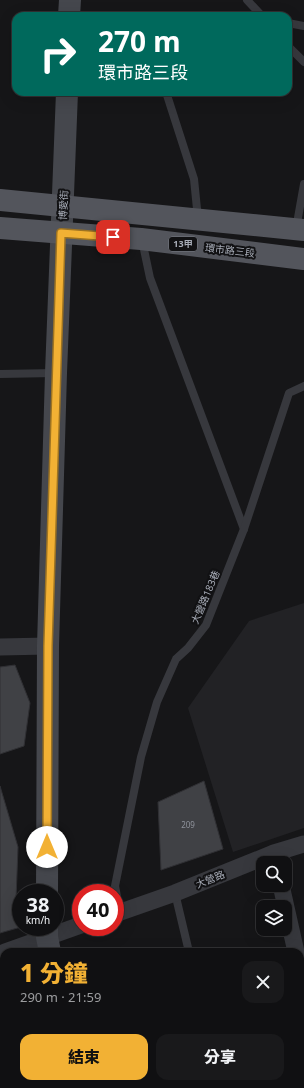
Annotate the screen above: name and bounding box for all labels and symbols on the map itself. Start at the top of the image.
street label: 博愛街 [55,190,71,220]
pin [96,220,130,254]
road number: 13甲 [169,237,197,251]
street label: 環市路三段 [204,240,256,260]
street label: 大營路183巷 [187,568,223,626]
house number: 209 [181,819,195,830]
position arrow [26,826,68,868]
street label: 大營路 [193,867,227,891]
speed limit sign: 40 [72,884,124,936]

